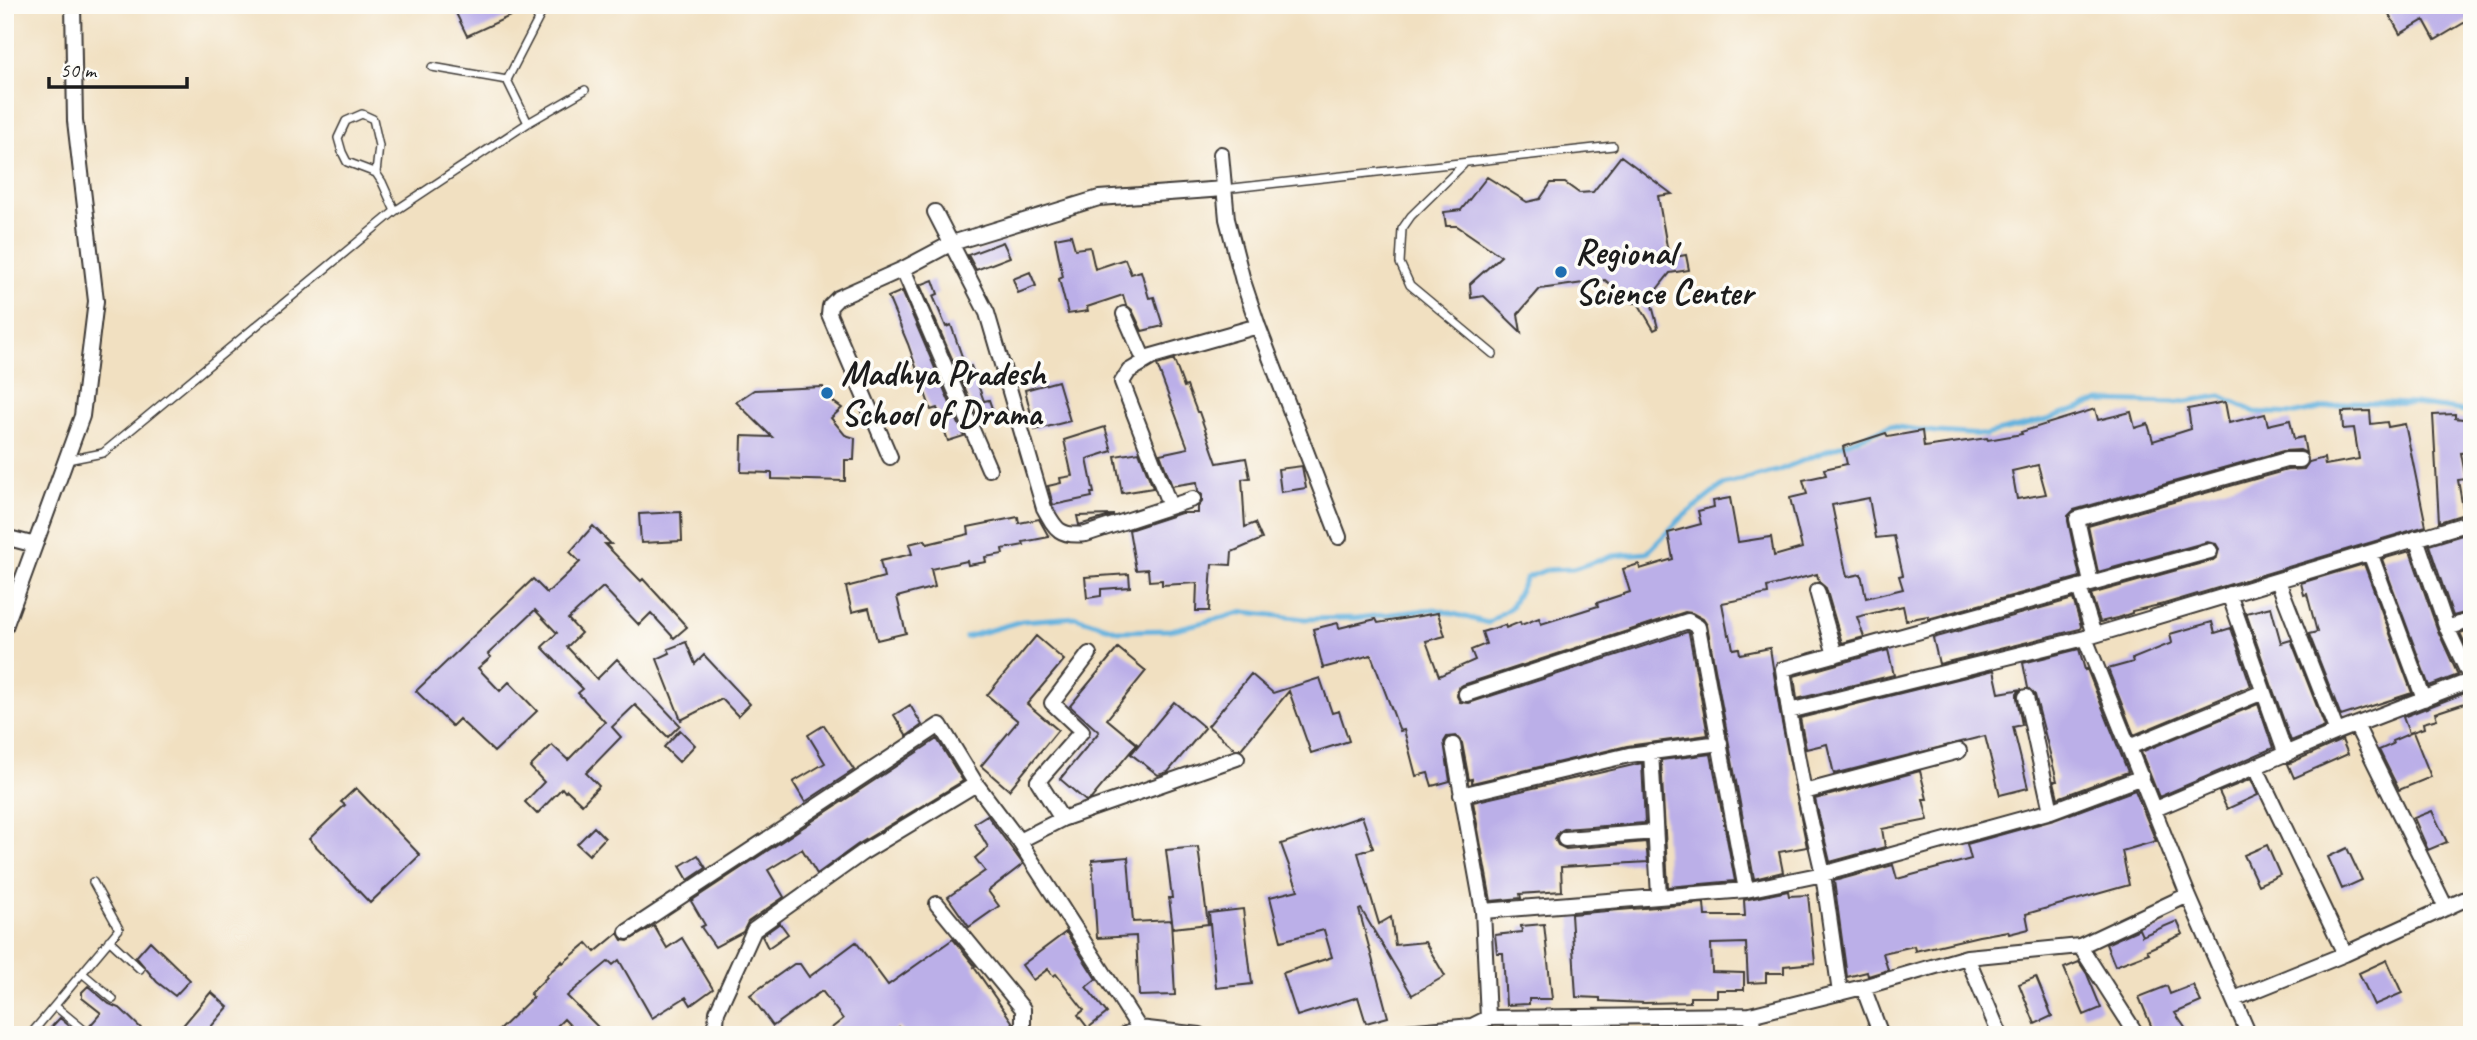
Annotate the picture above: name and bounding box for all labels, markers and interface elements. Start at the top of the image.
scale bar [49,46,187,90]
text: 50 m [60,57,98,83]
place label: Regional Science Center [1575,230,1756,315]
marker: Regional Science Center [1553,264,1569,280]
place label: Madhya Pradesh School of Drama [841,351,1047,436]
marker: Madhya Pradesh School of Drama [819,385,835,401]

